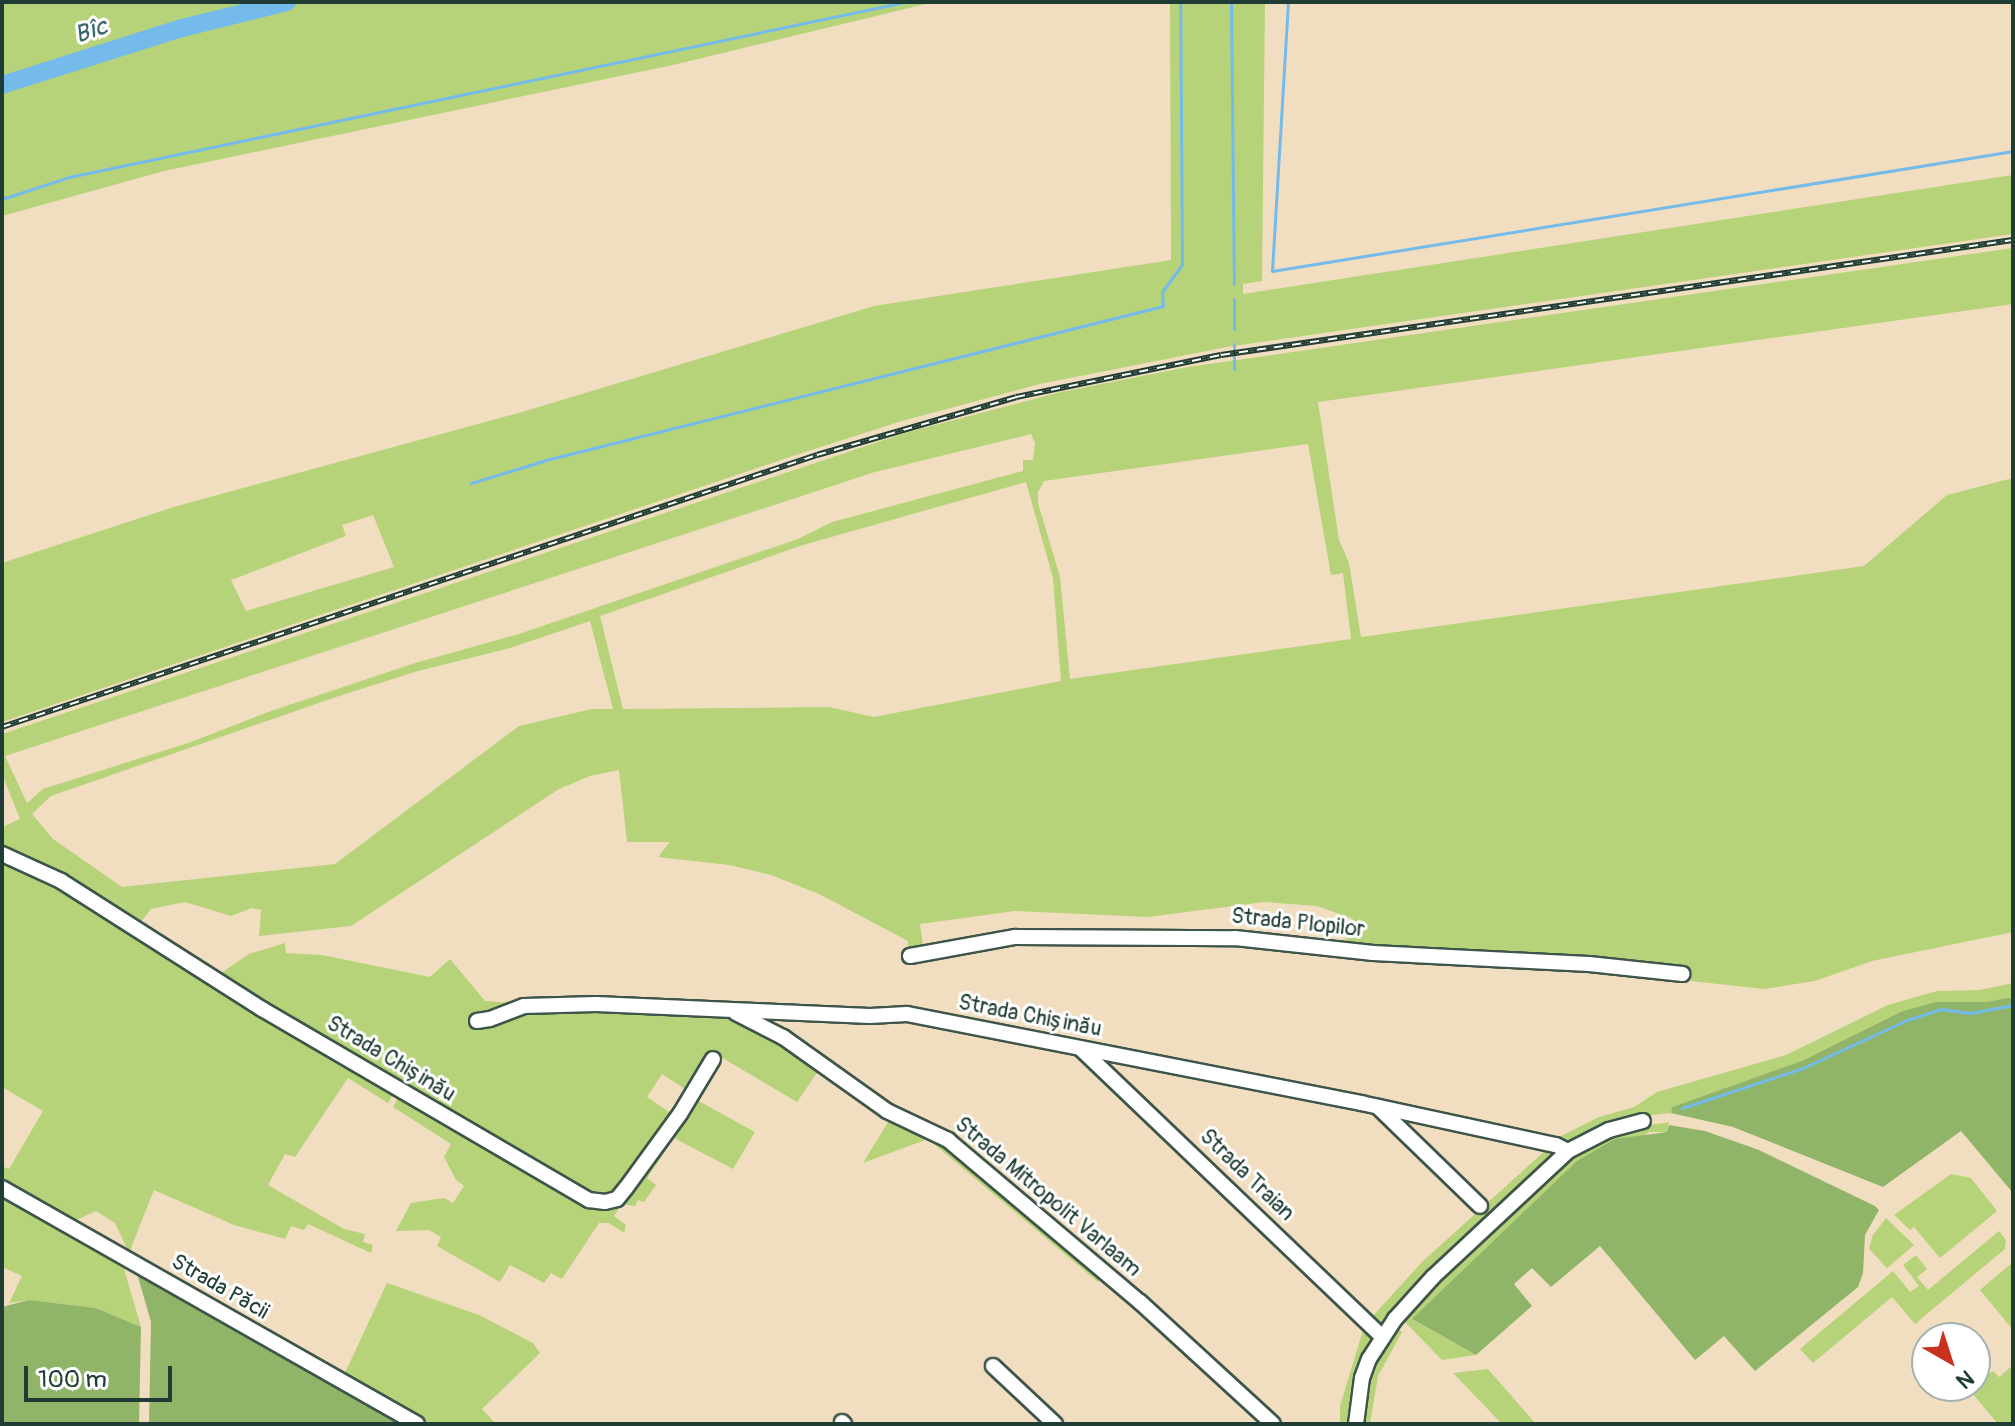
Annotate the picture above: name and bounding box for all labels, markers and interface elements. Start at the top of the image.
water label: Bîc [71,12,111,50]
street label: Strada Plopilor [1230,903,1366,943]
street label: Strada Chișinău [956,989,1104,1043]
street label: Strada Chișinău [322,1010,460,1108]
street label: Strada Mitropolit Varlaam [949,1111,1147,1283]
street label: Strada Traian [1194,1123,1300,1227]
street label: Strada Păcii [167,1249,273,1325]
north arrow [1911,1322,1991,1402]
scale bar [28,1350,176,1400]
text: N [1950,1364,1979,1395]
text: 100 m [38,1365,107,1394]

